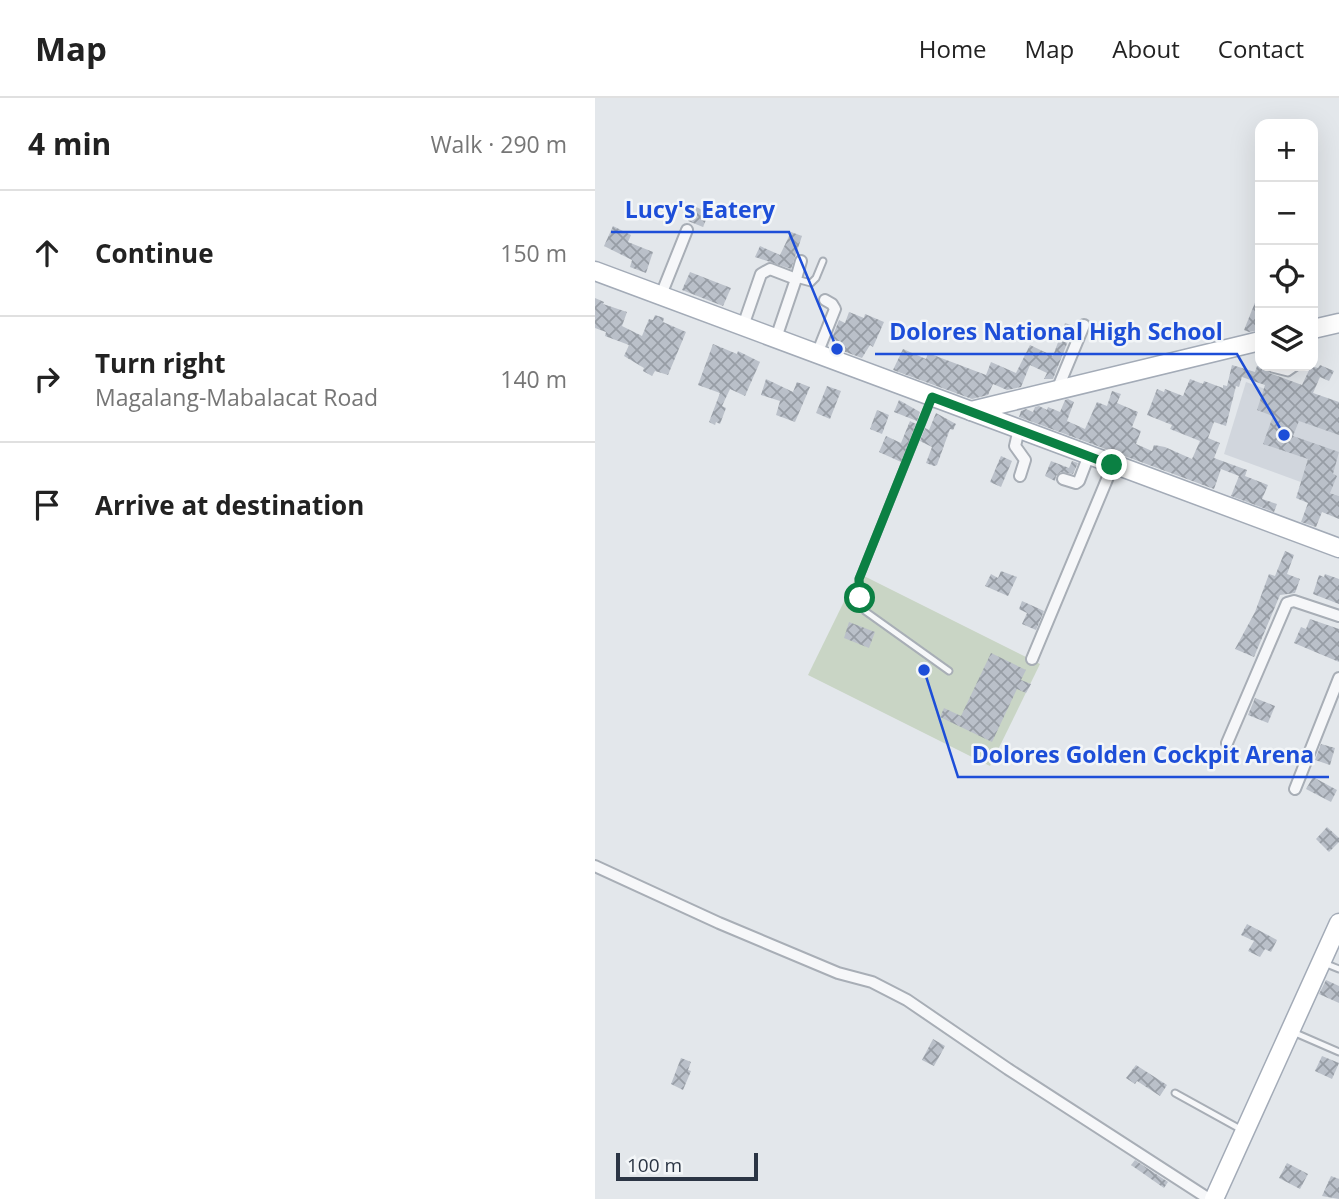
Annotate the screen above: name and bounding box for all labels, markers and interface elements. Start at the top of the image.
text: Map [35,26,107,71]
text: Home [919,32,987,65]
text: Map [1025,32,1074,65]
text: About [1112,32,1180,65]
text: Contact [1218,32,1304,65]
map controls [1255,119,1318,371]
button: + [1255,119,1318,182]
text: 4 min [28,123,111,164]
text: Walk · 290 m [430,128,567,160]
button: − [1255,182,1318,245]
callout: Lucy's Eatery [611,188,789,232]
text: Lucy's Eatery [625,193,776,225]
icon: ahead [28,234,66,272]
text: Continue [95,235,214,271]
text: 150 m [500,237,567,269]
button: locate [1255,245,1318,308]
button: layers [1255,308,1318,371]
callout: Dolores National High School [875,310,1237,354]
text: Dolores National High School [889,315,1223,347]
text: Turn right [95,345,226,381]
icon: right [28,360,66,398]
text: 140 m [500,363,567,395]
text: Magalang-Mabalacat Road [95,381,378,413]
route end [1096,449,1127,480]
icon: arrive [28,486,66,524]
text: Arrive at destination [95,487,364,523]
route start [844,582,875,613]
callout: Dolores Golden Cockpit Arena [958,733,1329,777]
text: Dolores Golden Cockpit Arena [972,738,1314,770]
scale bar [616,1150,758,1182]
text: 100 m [627,1152,682,1178]

